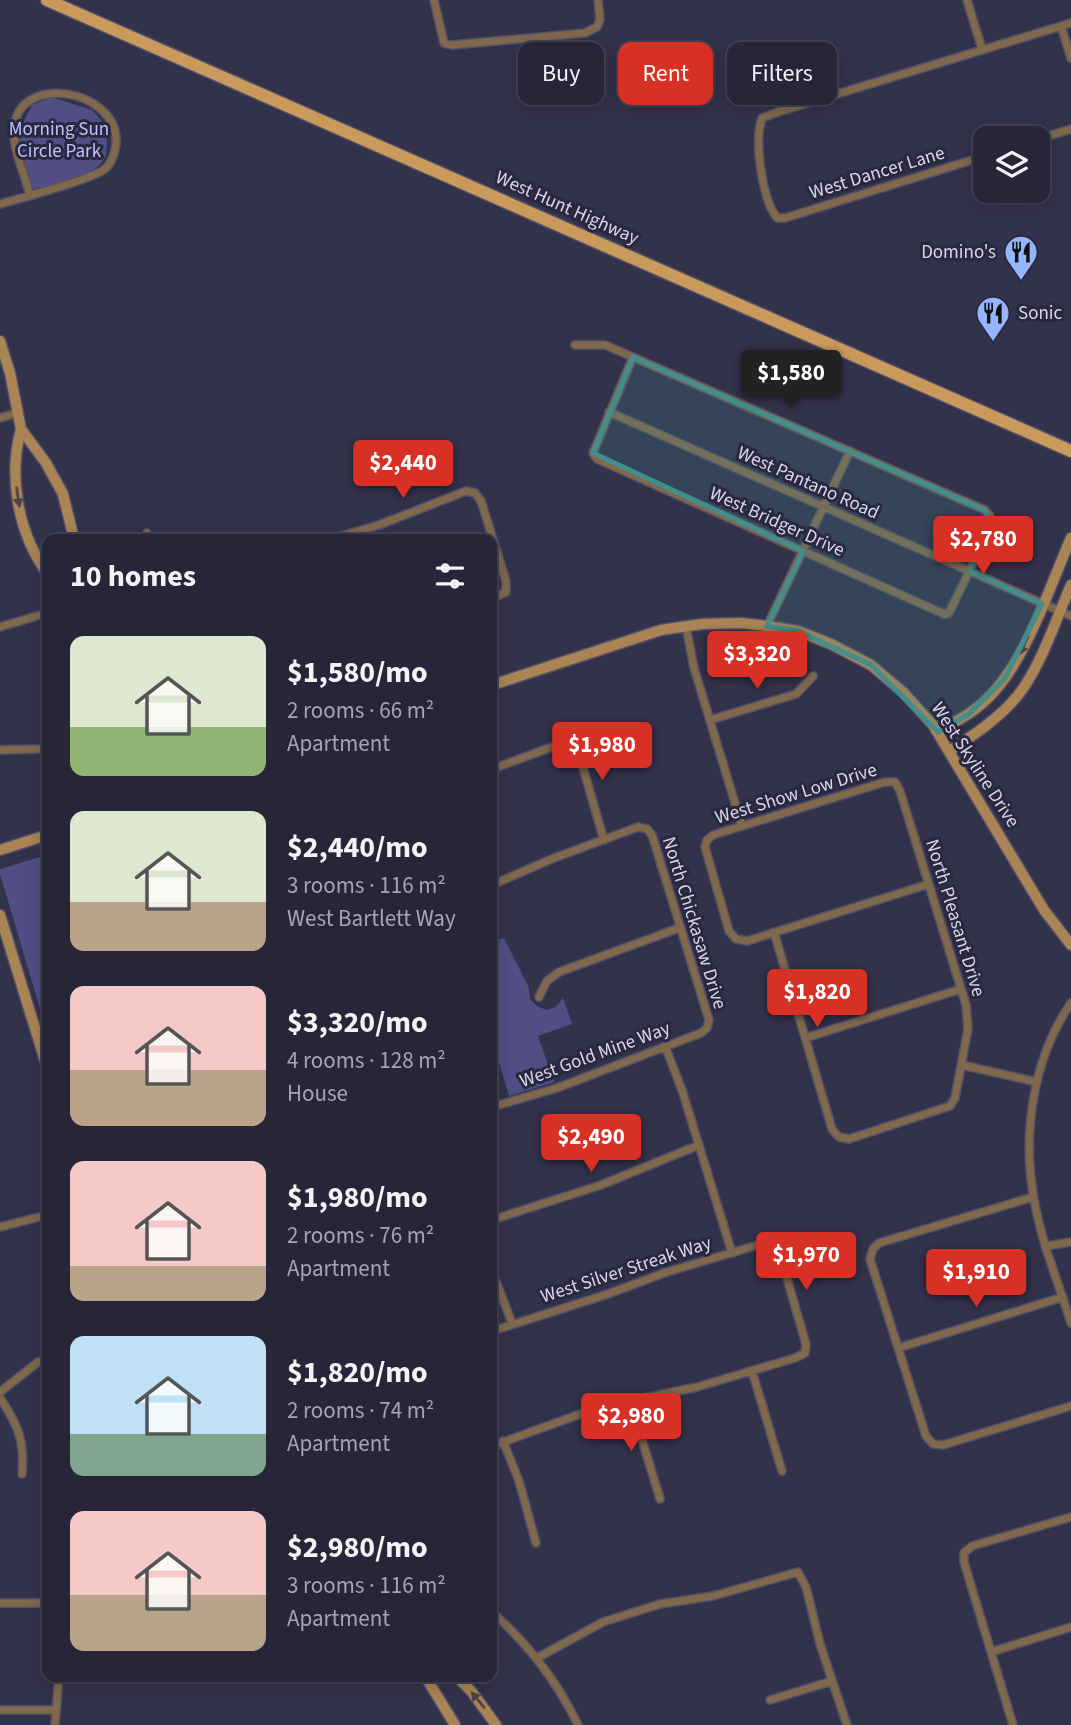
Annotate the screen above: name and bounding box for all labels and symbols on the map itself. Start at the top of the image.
park label: Morning Sun Circle Park [9,116,109,165]
street label: West Dancer Lane [806,140,948,206]
street label: West Hunt Highway [491,164,643,252]
restaurant icon: Domino's [1002,233,1040,282]
place label: Domino's [921,239,996,266]
restaurant icon: Sonic [974,294,1012,343]
place label: Sonic [1018,300,1063,327]
pin: $1,580 [734,350,848,410]
pin: $2,440 [346,440,460,500]
street label: West Pantano Road [733,440,883,526]
street label: West Bridger Drive [705,480,849,564]
one-way arrow [13,486,24,508]
pin: $2,780 [926,516,1040,576]
pin: $3,320 [700,632,814,691]
one-way arrow [1018,635,1030,655]
street label: West Skyline Drive [924,697,1026,833]
pin: $1,980 [545,722,659,782]
street label: West Show Low Drive [712,756,880,832]
street label: North Chickasaw Drive [655,833,733,1013]
street label: North Pleasant Drive [918,836,992,1000]
pin: $1,820 [760,970,874,1029]
street label: West Gold Mine Way [516,1015,674,1095]
pin: $2,490 [534,1114,648,1174]
street label: West Silver Streak Way [537,1230,715,1310]
pin: $1,970 [749,1232,863,1292]
pin: $1,910 [919,1250,1033,1309]
pin: $2,980 [574,1394,688,1453]
one-way arrow [471,1691,486,1708]

